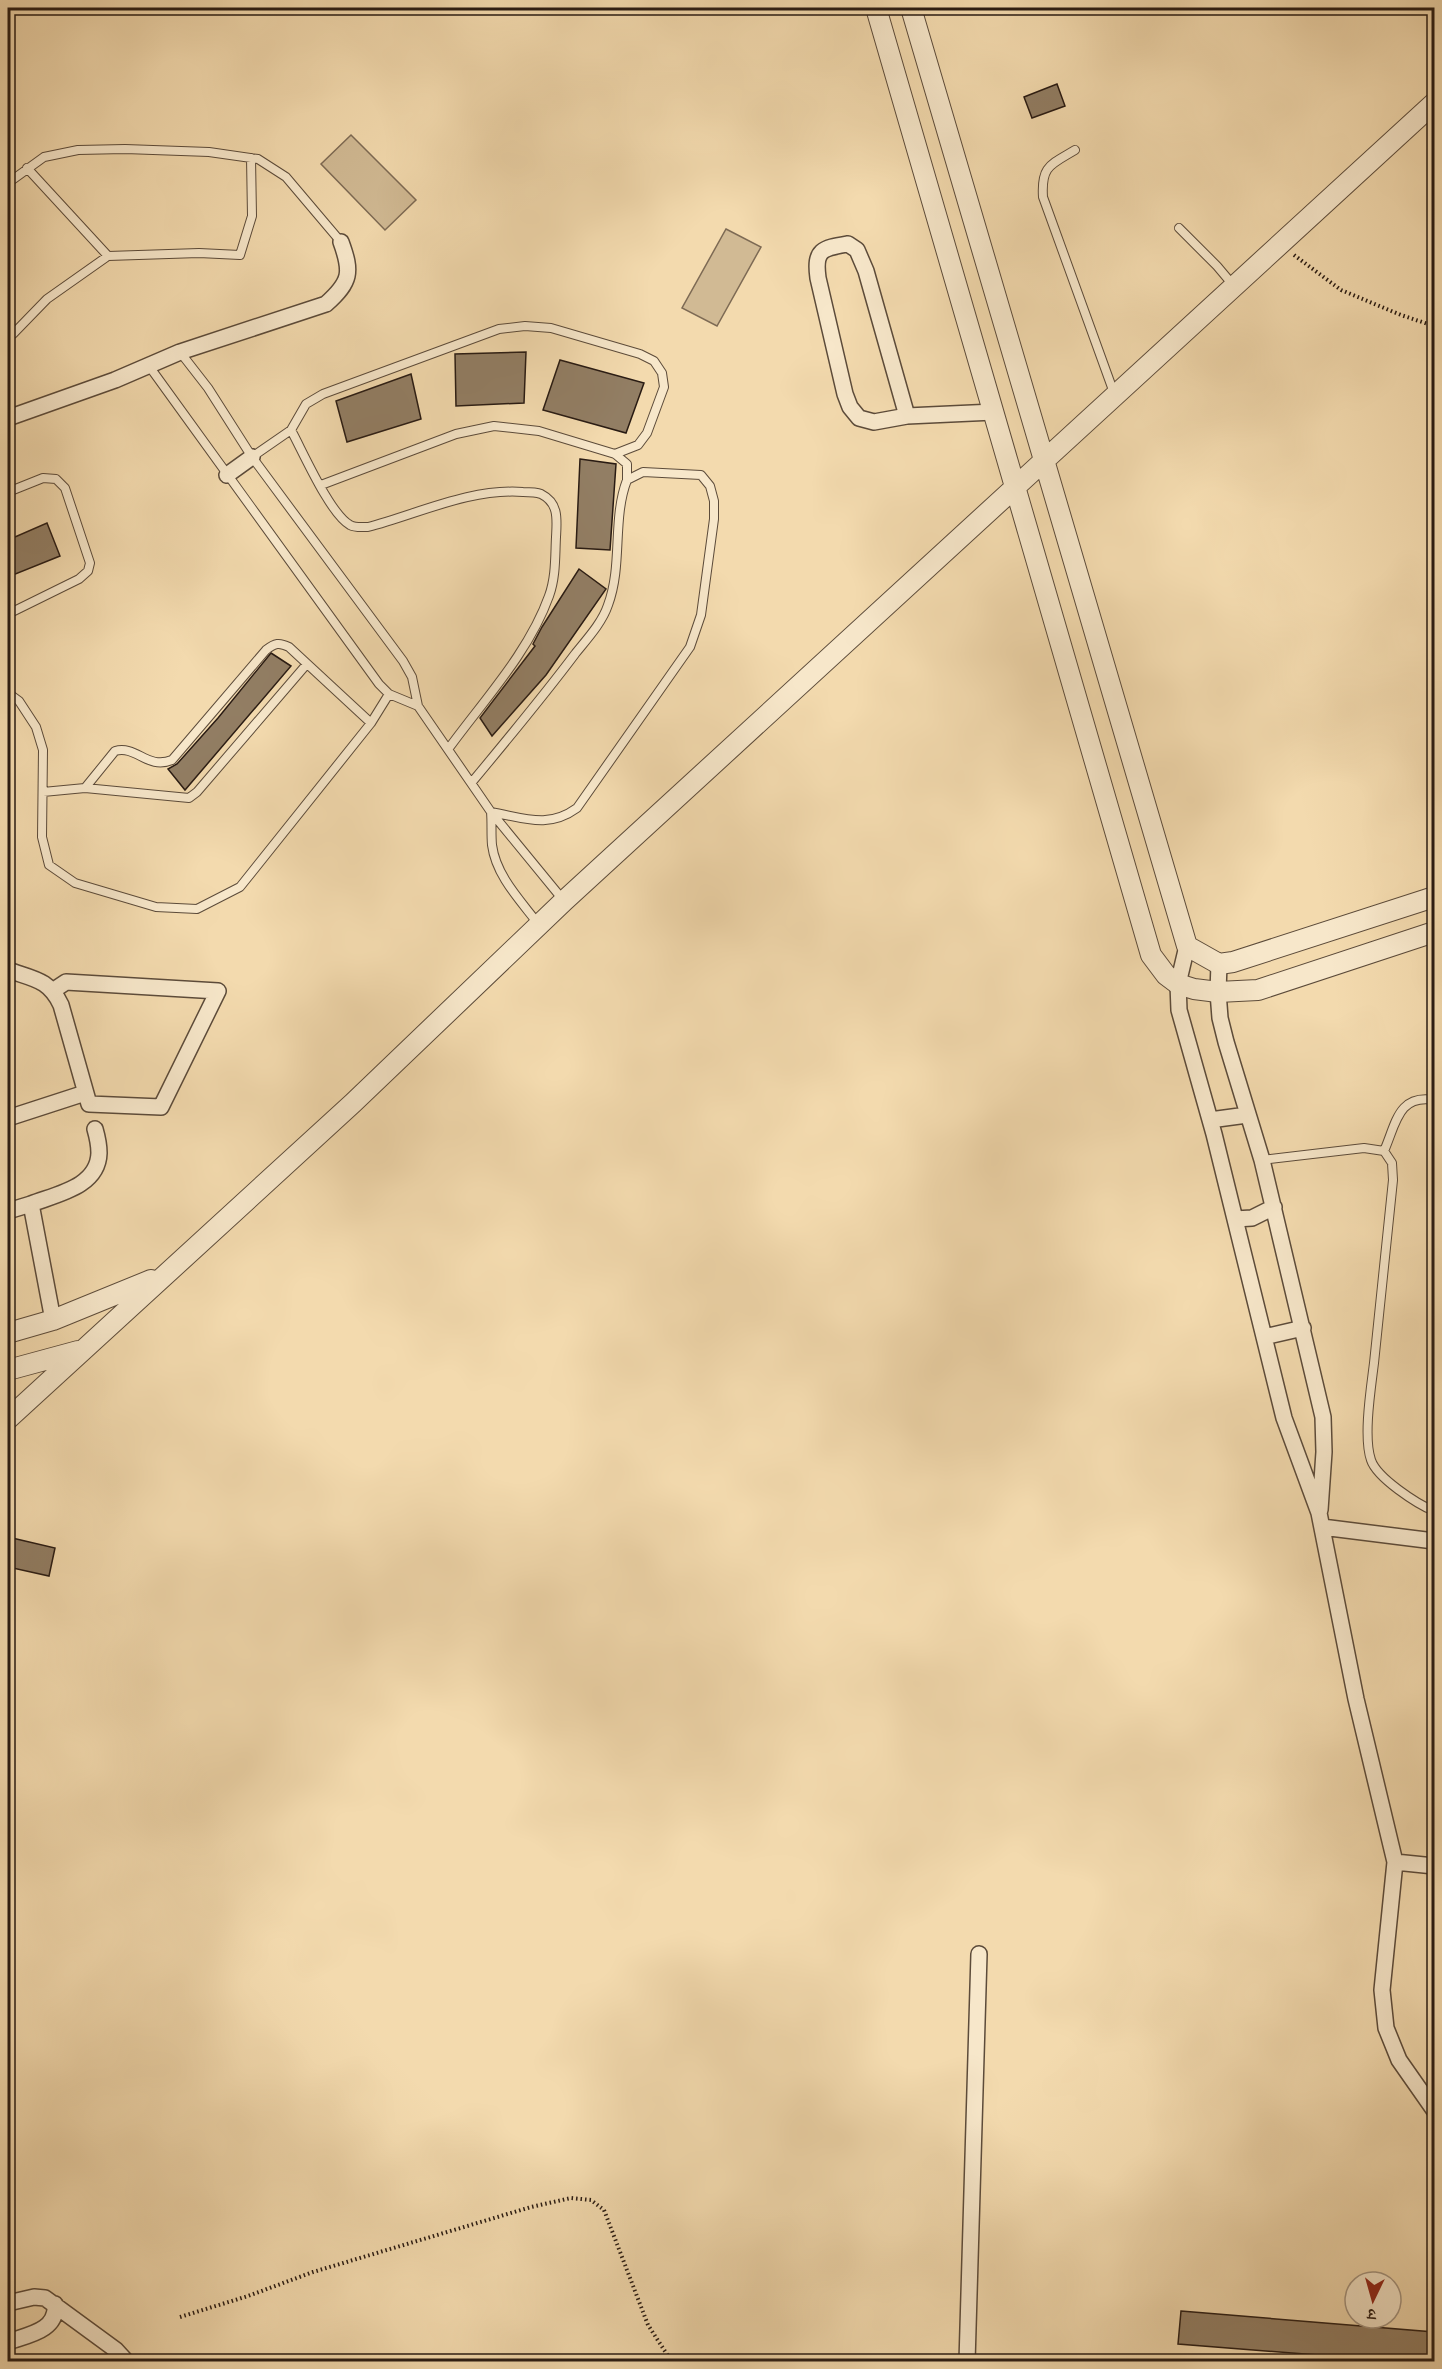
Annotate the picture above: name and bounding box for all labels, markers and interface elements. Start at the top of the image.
north arrow [1343,2270,1403,2330]
text: उ [1365,2302,1378,2325]

